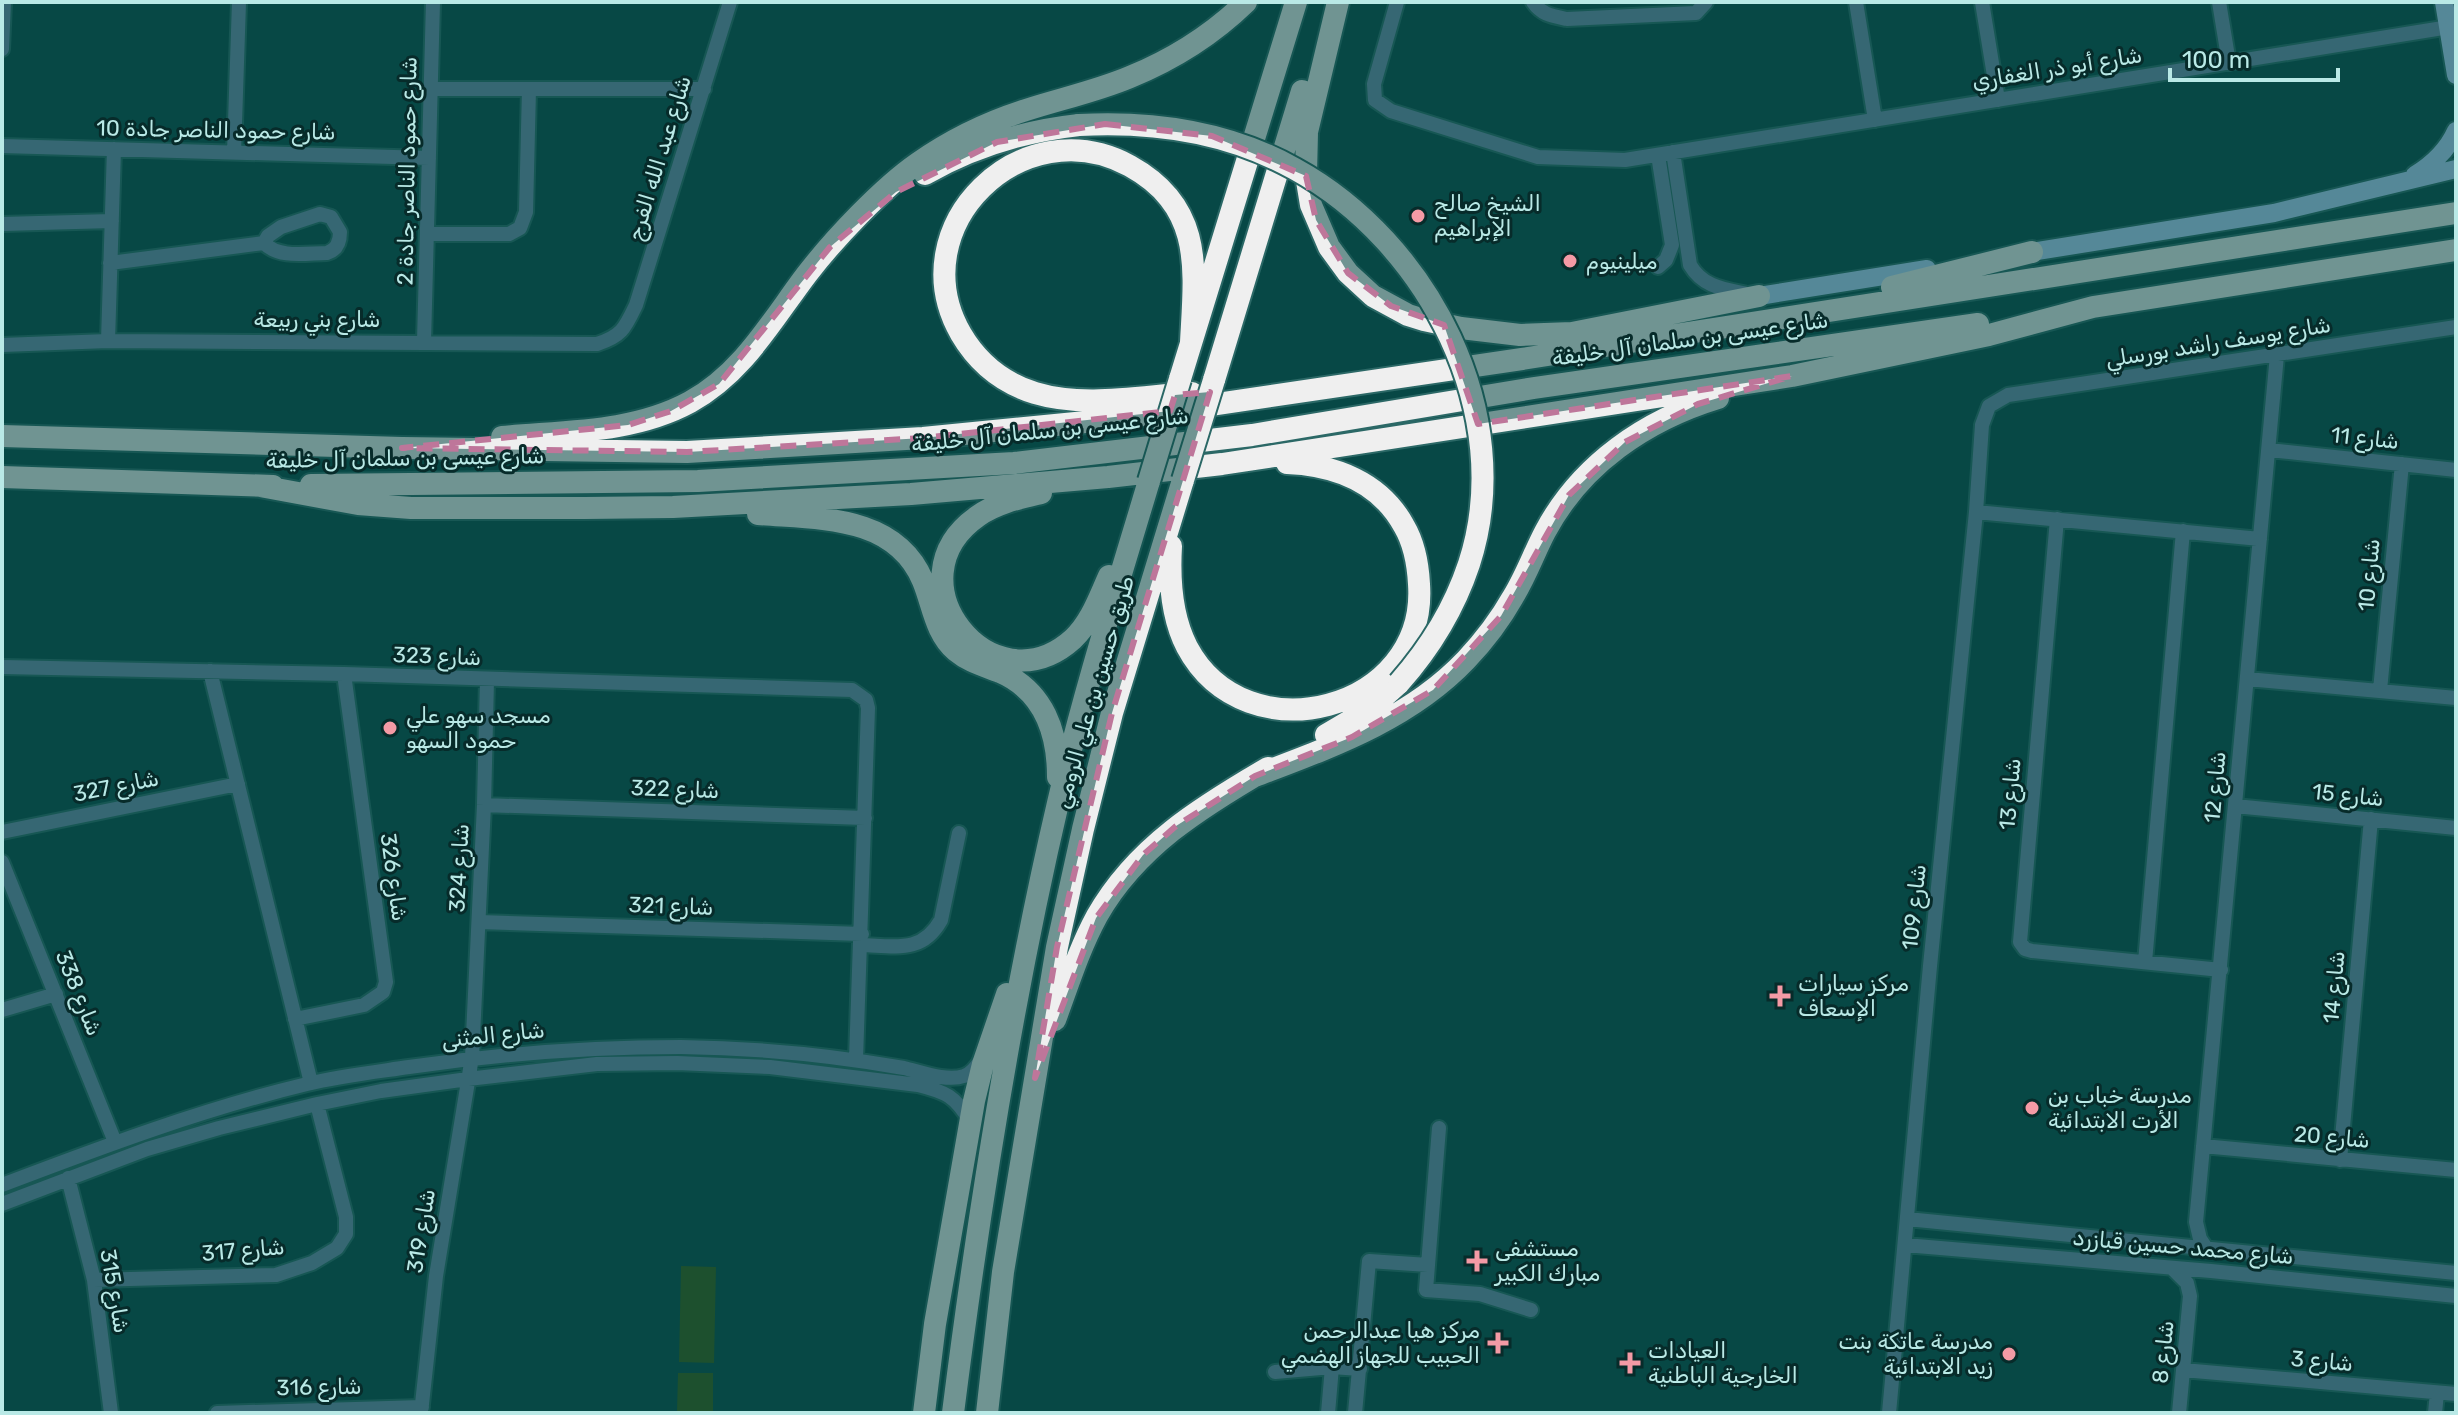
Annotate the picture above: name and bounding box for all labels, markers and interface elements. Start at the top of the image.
scale bar [2170,32,2338,82]
street label: شارع أبو ذر الغفاري [1970,41,2144,97]
text: 100 m [2182,46,2250,74]
street label: شارع حمود الناصر جادة 2 [392,56,424,286]
street label: شارع عبد الله الفرج [621,72,699,244]
street label: شارع حمود الناصر جادة 10 [96,114,336,148]
place label: الشيخ صالح الإبراهيم [1434,190,1541,243]
marker: الشيخ صالح الإبراهيم [1409,207,1427,225]
place label: ميلينيوم [1586,248,1657,276]
marker: ميلينيوم [1561,252,1579,270]
street label: شارع بني ربيعة [253,306,381,336]
street label: شارع عيسى بن سلمان آل خليفة [1550,306,1830,374]
street label: شارع يوسف راشد بورسلي [2103,311,2333,376]
street label: شارع عيسى بن سلمان آل خليفة [910,402,1190,460]
street label: شارع 11 [2330,421,2400,457]
street label: شارع عيسى بن سلمان آل خليفة [265,442,545,476]
street label: شارع 10 [2352,538,2388,613]
street label: طريق حسين بن علي الرومي [1048,573,1143,812]
street label: شارع 323 [392,641,482,673]
place label: مسجد سهو علي حمود السهو [406,702,551,754]
marker: مسجد سهو علي حمود السهو [381,719,399,737]
street label: شارع 12 [2198,750,2234,824]
street label: شارع 13 [1993,757,2029,831]
street label: شارع 327 [71,764,162,809]
street label: شارع 322 [630,774,720,806]
street label: شارع 15 [2311,778,2385,814]
street label: شارع 324 [443,823,477,913]
street label: شارع 326 [372,831,414,923]
street label: شارع 109 [1896,863,1934,951]
street label: شارع 321 [628,891,714,923]
street label: شارع 338 [48,946,108,1040]
street label: شارع 14 [2317,950,2353,1024]
place label: مركز سيارات الإسعاف [1798,970,1909,1022]
marker: مركز سيارات الإسعاف [1769,985,1791,1007]
street label: شارع المثنى [440,1016,546,1056]
place label: مدرسة خباب بن الأرت الابتدائية [2048,1082,2192,1134]
marker: مدرسة خباب بن الأرت الابتدائية [2023,1099,2041,1117]
street label: شارع 20 [2293,1120,2371,1156]
street label: شارع 319 [401,1187,443,1275]
street label: شارع محمد حسين قبازرد [2071,1224,2295,1272]
street label: شارع 317 [200,1233,286,1269]
place label: مستشفى مبارك الكبير [1493,1235,1600,1287]
street label: شارع 315 [92,1247,136,1336]
marker: مستشفى مبارك الكبير [1466,1250,1488,1272]
place label: مركز هيا عبدالرحمن الحبيب للجهاز الهضمي [1281,1317,1480,1372]
street label: شارع 8 [2146,1319,2182,1385]
place label: مدرسة عاتكة بنت زيد الابتدائية [1838,1328,1993,1380]
marker: مركز هيا عبدالرحمن الحبيب للجهاز الهضمي [1487,1332,1509,1354]
place label: العيادات الخارجية الباطنية [1648,1337,1798,1389]
marker: مدرسة عاتكة بنت زيد الابتدائية [2000,1345,2018,1363]
street label: شارع 3 [2290,1345,2354,1379]
marker: العيادات الخارجية الباطنية [1619,1352,1641,1374]
street label: شارع 316 [276,1373,362,1403]

